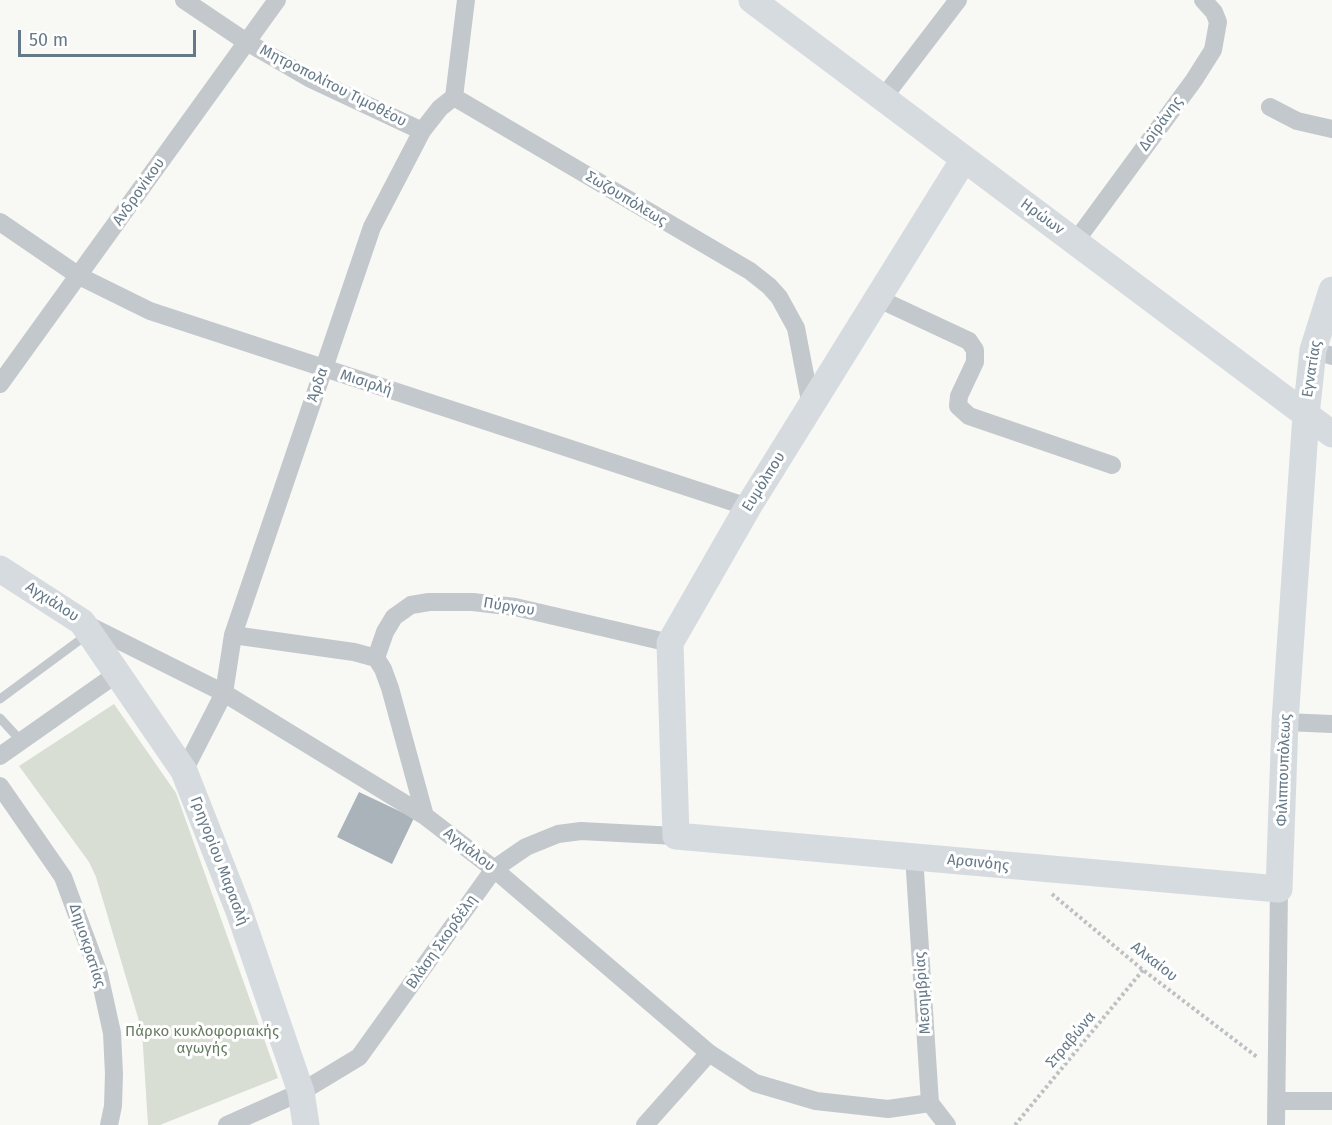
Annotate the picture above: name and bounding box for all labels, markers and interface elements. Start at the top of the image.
scale bar [21,18,200,56]
text: 50 m [29,29,68,51]
street label: Μητροπολίτου Τιμοθέου [257,41,409,131]
street label: Δοϊράνης [1135,93,1187,155]
street label: Ανδρονίκου [109,155,169,229]
street label: Σωζουπόλεως [582,168,670,230]
street label: Ηρώων [1017,195,1067,239]
street label: Εγνατίας [1299,339,1325,399]
street label: Άρδα [304,365,332,405]
street label: Μισιρλή [338,366,394,400]
street label: Ευμόλπου [739,449,789,515]
street label: Αγχιάλου [22,578,82,626]
street label: Πύργου [482,594,536,620]
street label: Φιλιππουπόλεως [1273,713,1295,827]
street label: Γρηγορίου Μαρασλή [186,794,252,928]
street label: Αγχιάλου [440,824,498,876]
street label: Αρσινόης [946,851,1010,875]
street label: Βλάση Σκορδέλη [403,891,481,993]
street label: Δημοκρατίας [65,902,109,990]
street label: Αλκαίου [1127,938,1181,986]
street label: Μεσημβρίας [911,951,935,1035]
street label: Στραβώνα [1042,1008,1100,1072]
park label: Πάρκο κυκλοφοριακής αγωγής [125,1023,279,1058]

